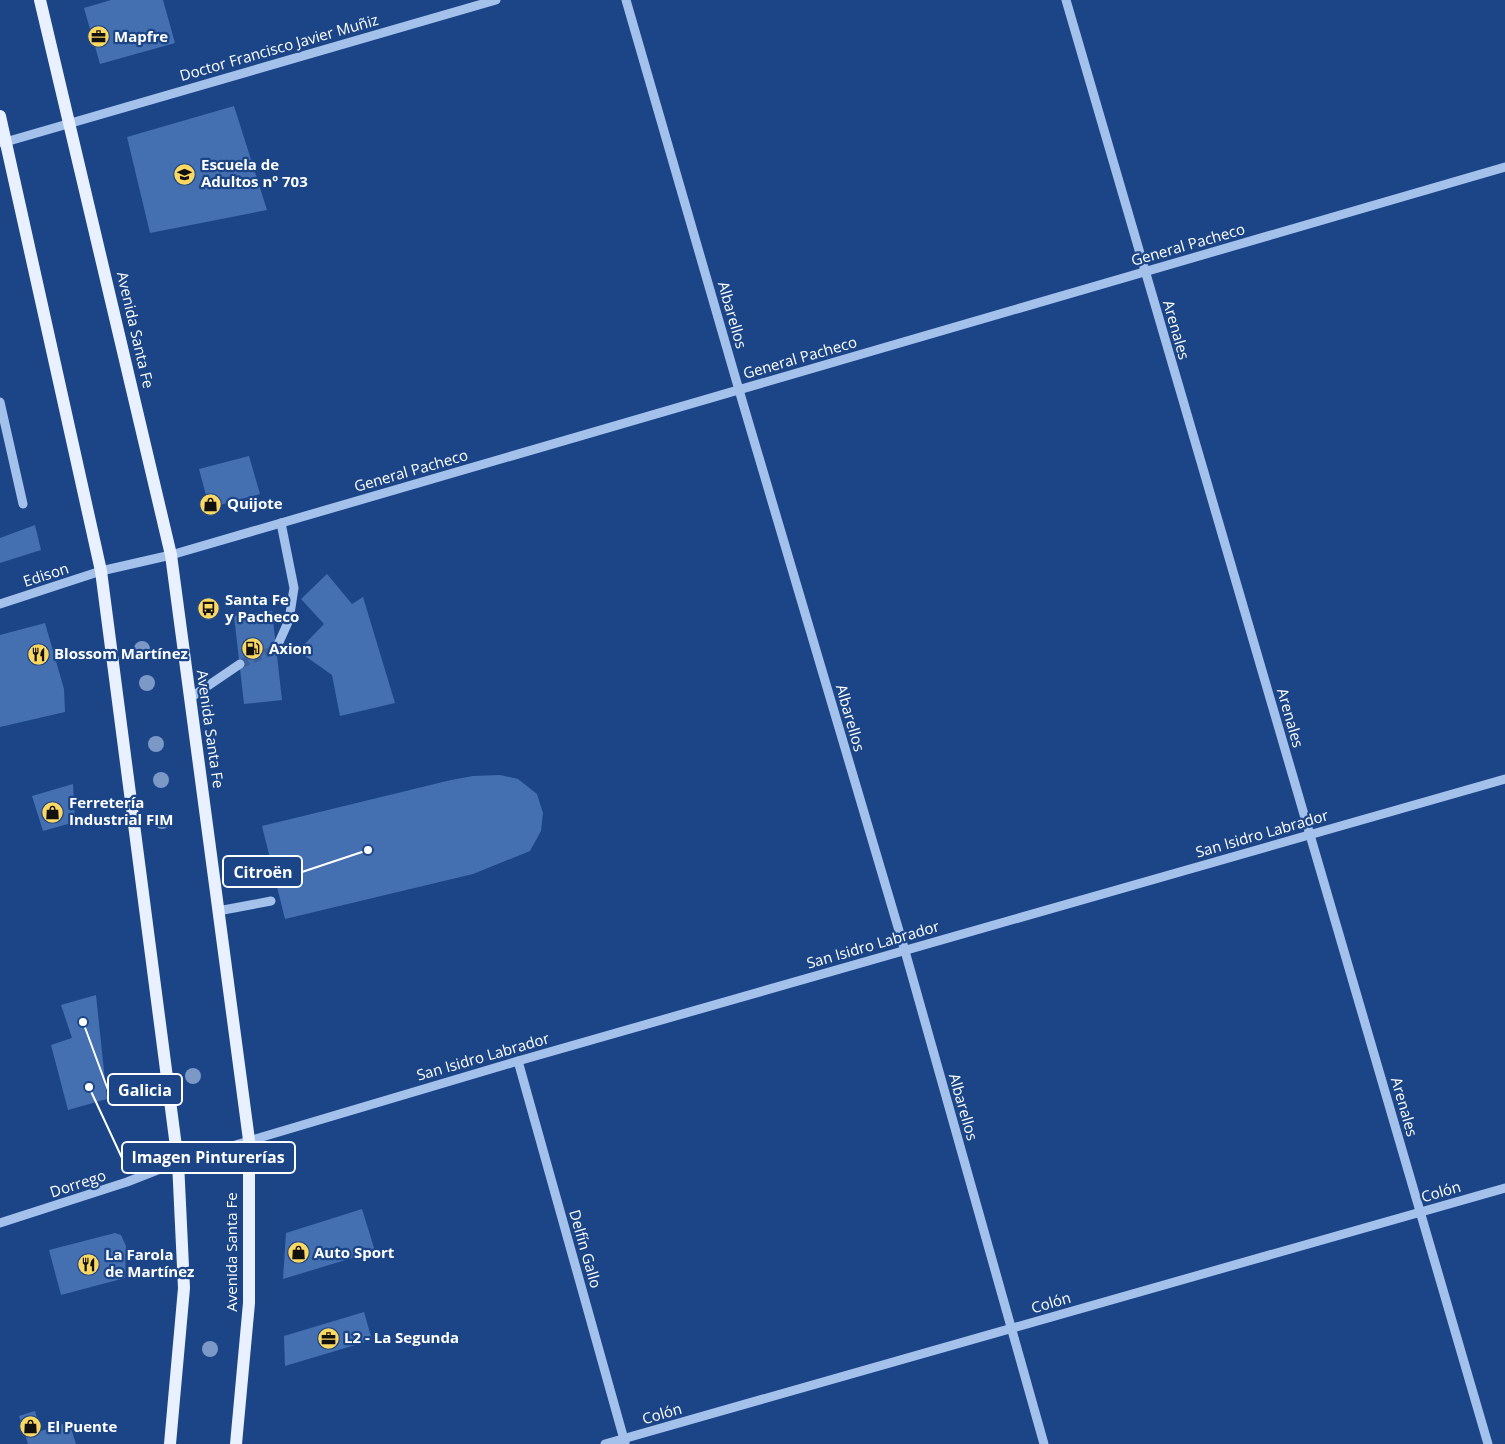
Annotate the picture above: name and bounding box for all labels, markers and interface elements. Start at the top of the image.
street label: Doctor Francisco Javier Muñiz [177,9,380,85]
office icon: Mapfre [86,25,110,49]
place label: Mapfre [114,26,168,46]
place label: Escuela de Adultos nº 703 [201,154,308,191]
school or university icon: Escuela de Adultos nº 703 [173,162,197,186]
street label: General Pacheco [1129,218,1247,270]
street label: Avenida Santa Fe [113,269,159,390]
street label: Albarellos [714,279,752,351]
street label: Arenales [1159,298,1195,362]
street label: General Pacheco [741,331,859,383]
street label: General Pacheco [352,444,470,496]
shop icon: Quijote [199,492,223,516]
place label: Quijote [227,493,283,513]
street label: Edison [20,557,71,591]
place label: Santa Fe y Pacheco [225,589,299,626]
bus stop icon: Santa Fe y Pacheco [197,597,221,621]
fuel station icon: Axion [241,637,265,661]
place label: Axion [269,638,312,658]
restaurant icon: Blossom Martínez [26,642,50,666]
place label: Blossom Martínez [54,643,188,663]
street label: Avenida Santa Fe [193,668,229,789]
street label: Albarellos [832,682,870,754]
street label: Arenales [1273,686,1309,750]
place label: Ferretería Industrial FIM [69,792,173,829]
shop icon: Ferretería Industrial FIM [41,800,65,824]
street label: San Isidro Labrador [1193,805,1330,862]
callout: Citroën [223,856,302,887]
text: Citroën [233,861,293,883]
street label: San Isidro Labrador [804,916,941,973]
street label: San Isidro Labrador [414,1028,551,1085]
street label: Albarellos [945,1071,983,1143]
callout: Galicia [108,1074,182,1105]
street label: Arenales [1387,1075,1423,1139]
text: Galicia [118,1079,172,1101]
callout: Imagen Pinturerías [122,1142,295,1173]
text: Imagen Pinturerías [131,1146,285,1168]
street label: Dorrego [47,1165,108,1201]
street label: Colón [1419,1176,1463,1206]
street label: Avenida Santa Fe [221,1192,241,1312]
street label: Delfín Gallo [565,1207,607,1290]
shop icon: Auto Sport [286,1241,310,1265]
place label: Auto Sport [314,1242,395,1262]
place label: La Farola de Martínez [105,1244,194,1281]
restaurant icon: La Farola de Martínez [77,1252,101,1276]
street label: Colón [1029,1287,1073,1317]
office icon: L2 - La Segunda [316,1326,340,1350]
place label: L2 - La Segunda [344,1327,459,1347]
street label: Colón [640,1398,684,1428]
shop icon: El Puente [19,1415,43,1439]
place label: El Puente [47,1416,117,1436]

